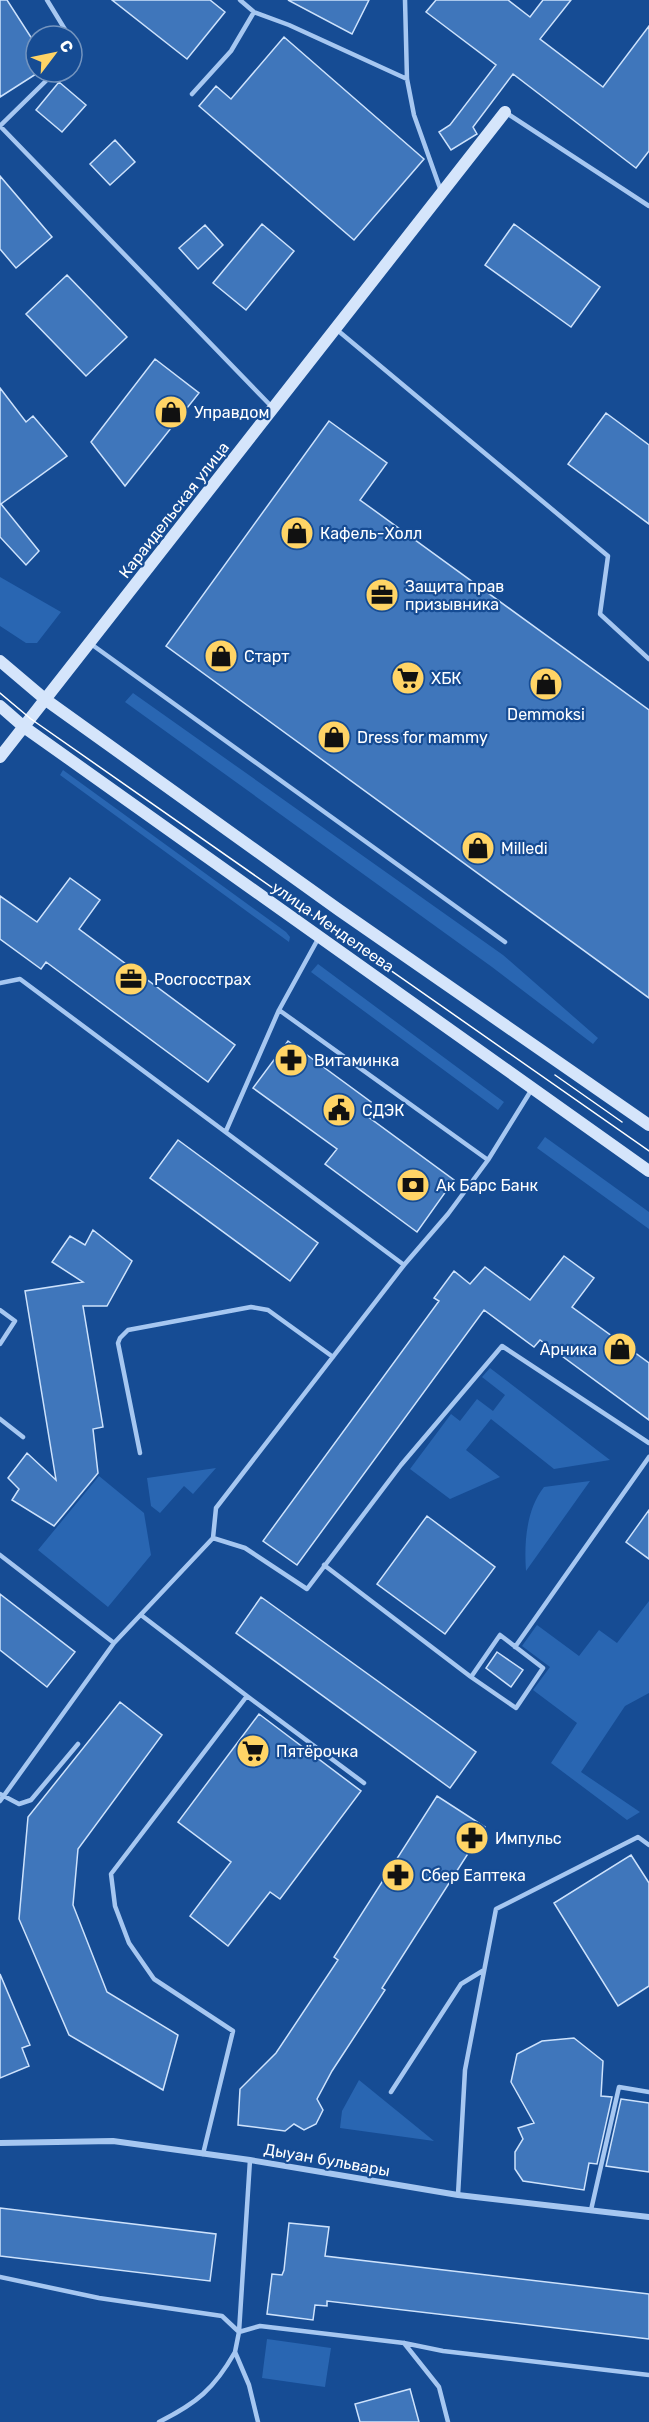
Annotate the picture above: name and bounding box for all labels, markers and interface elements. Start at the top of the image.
north arrow [24,24,84,84]
text: С [55,37,77,56]
shop icon: Управдом [153,394,189,430]
place label: Управдом [194,403,269,422]
street label: Караидельская улица [115,438,233,582]
shop icon: Кафель-Холл [279,515,315,551]
place label: Кафель-Холл [320,524,422,543]
office icon: Защита прав призывника [364,577,400,613]
place label: Защита прав призывника [405,577,504,614]
shop icon: Старт [203,638,239,674]
place label: Старт [244,647,289,666]
supermarket icon: ХБК [390,660,426,696]
shop icon: Demmoksi [528,666,564,702]
place label: ХБК [431,669,462,688]
place label: Demmoksi [507,705,585,724]
shop icon: Dress for mammy [316,719,352,755]
place label: Dress for mammy [357,728,488,747]
shop icon: Milledi [460,830,496,866]
place label: Milledi [501,839,548,858]
street label: улица Менделеева [268,878,398,976]
office icon: Росгосстрах [113,961,149,997]
place label: Росгосстрах [154,970,251,989]
pharmacy icon: Витаминка [273,1042,309,1078]
place label: Витаминка [314,1051,399,1070]
public building icon: СДЭК [321,1092,357,1128]
place label: СДЭК [362,1101,404,1120]
bank icon: Ак Барс Банк [395,1167,431,1203]
place label: Ак Барс Банк [436,1176,538,1195]
shop icon: Арника [602,1331,638,1367]
place label: Арника [540,1340,597,1359]
supermarket icon: Пятёрочка [235,1733,271,1769]
place label: Пятёрочка [276,1742,358,1761]
pharmacy icon: Импульс [454,1820,490,1856]
place label: Импульс [495,1829,562,1848]
pharmacy icon: Сбер Еаптека [380,1857,416,1893]
place label: Сбер Еаптека [421,1866,526,1885]
street label: Дыуан бульвары [263,2140,391,2180]

